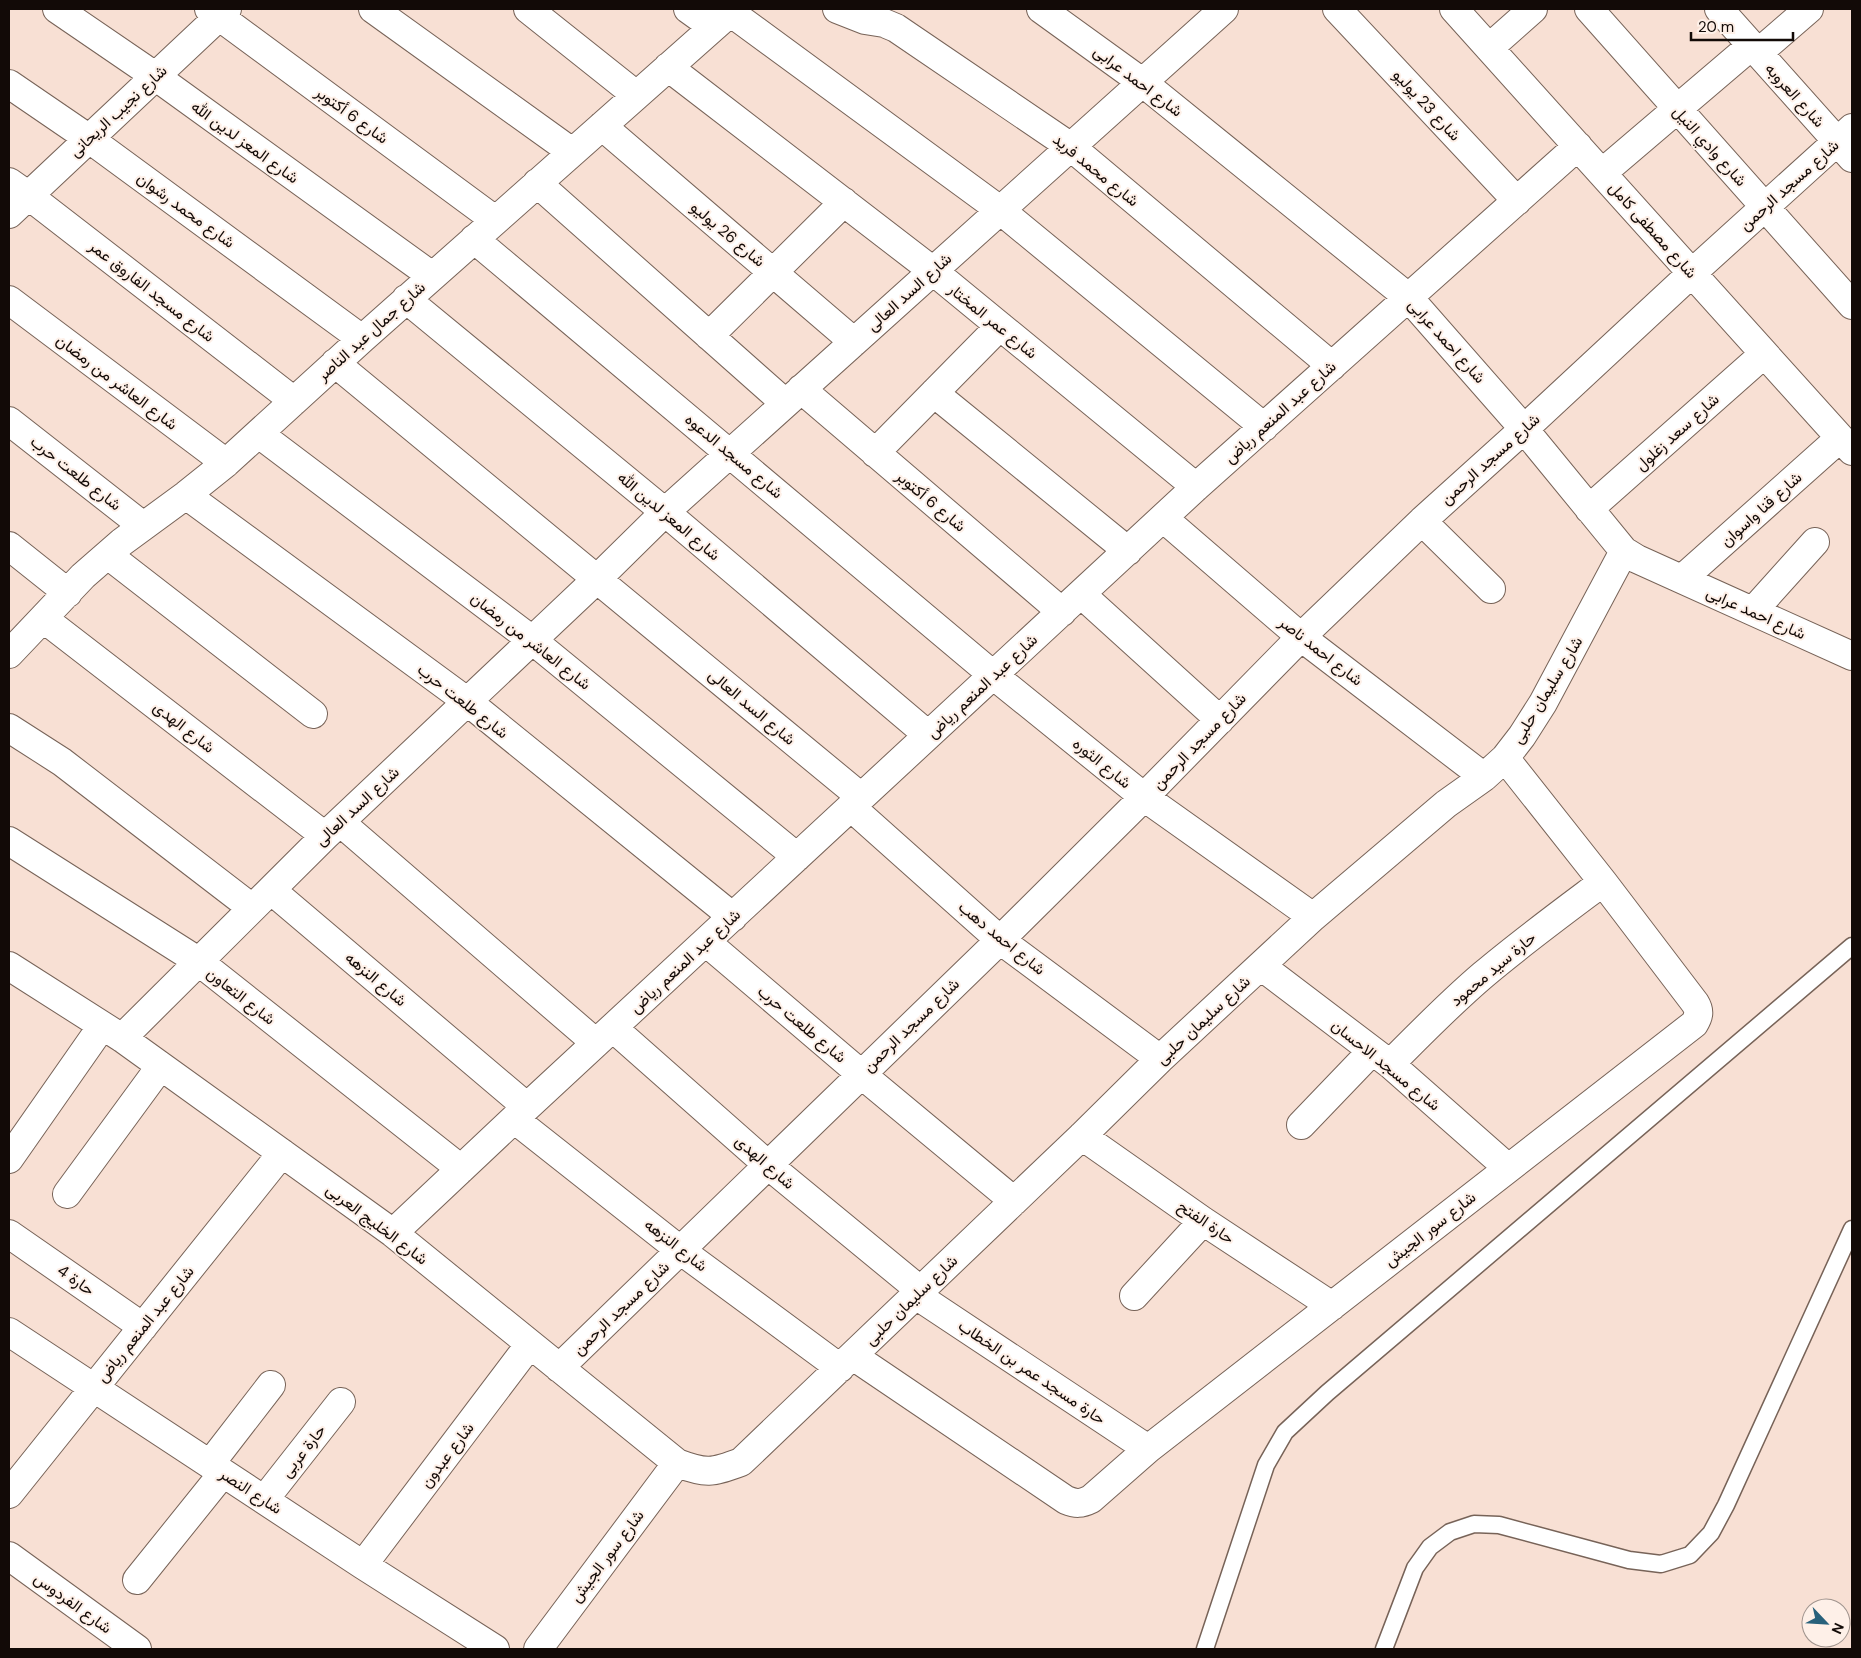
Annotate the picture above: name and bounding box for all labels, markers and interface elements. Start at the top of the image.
scale bar [1691,10,1794,42]
text: 20 m [1698,17,1734,37]
street label: شارع احمد عرابى [1089,41,1187,122]
street label: شارع العروبه [1760,58,1830,132]
street label: شارع نجيب الريحانى [65,60,172,162]
street label: شارع 23 يوليو [1388,65,1466,146]
street label: شارع 6 أكتوبر [310,81,393,149]
street label: شارع المعز لدين الله [186,96,303,189]
street label: شارع وادي النيل [1666,101,1752,193]
street label: شارع محمد فريد [1048,129,1143,212]
street label: شارع مسجد الرحمن [1735,135,1844,236]
street label: شارع محمد رشوان [132,167,239,253]
street label: شارع مصطفى كامل [1603,177,1702,283]
street label: شارع 26 يوليو [686,197,770,272]
street label: شارع مسجد الفاروق عمر [83,235,219,347]
street label: شارع السد العالى [862,248,957,337]
street label: شارع جمال عبد الناصر [312,277,430,387]
street label: شارع عمر المختار [943,278,1042,364]
street label: شارع احمد عرابى [1403,294,1490,388]
street label: شارع العاشر من رمضان [51,329,182,435]
street label: شارع عبد المنعم رياض [1219,356,1341,469]
street label: شارع سعد زغلول [1631,389,1724,476]
street label: شارع مسجد الدعوه [680,409,787,504]
street label: شارع مسجد الرحمن [1436,409,1545,510]
street label: شارع طلعت حرب [26,431,126,516]
street label: شارع 6 أكتوبر [890,465,970,537]
street label: شارع المعز لدين الله [613,467,725,566]
street label: شارع قنا واسوان [1716,467,1807,552]
street label: شارع احمد عرابى [1703,582,1809,645]
street label: شارع العاشر من رمضان [466,587,595,695]
street label: شارع احمد ناصر [1273,611,1367,691]
street label: شارع عبد المنعم رياض [922,629,1043,744]
street label: شارع سليمان حلبى [1507,632,1588,748]
street label: شارع طلعت حرب [413,659,513,744]
street label: شارع السد العالى [703,664,800,750]
street label: شارع مسجد الرحمن [1147,688,1251,795]
street label: شارع الهدى [148,696,219,758]
street label: شارع الثوره [1068,733,1136,794]
street label: شارع السد العالى [310,762,404,851]
street label: شارع احمد دهب [953,896,1050,980]
street label: شارع عبد المنعم رياض [625,904,746,1019]
street label: حارة سيد محمود [1446,927,1540,1011]
street label: شارع النزهه [340,947,411,1012]
street label: شارع التعاون [202,963,280,1030]
street label: شارع سليمان حلبى [1151,971,1255,1070]
street label: شارع مسجد الرحمن [858,973,965,1077]
street label: شارع طلعت حرب [753,981,851,1068]
street label: شارع مسجد الاحسان [1327,1015,1445,1116]
street label: شارع الهدى [730,1130,799,1194]
street label: شارع الخليج العربى [321,1179,432,1270]
street label: شارع سور الجيش [1380,1187,1481,1272]
street label: حارة الفتح [1173,1195,1239,1250]
street label: شارع النزهه [640,1214,712,1277]
street label: شارع سليمان حلبى [860,1250,963,1351]
street label: شارع مسجد الرحمن [568,1256,675,1360]
street label: حارة 4 [53,1260,99,1300]
street label: شارع عبد المنعم رياض [91,1261,199,1387]
street label: حارة مسجد عمر بن الخطاب [954,1315,1110,1429]
street label: شارع عبدون [416,1418,479,1493]
street label: حارة عربى [276,1420,330,1482]
street label: شارع النصر [215,1463,286,1520]
street label: شارع سور الجيش [565,1505,650,1607]
street label: شارع الفردوس [29,1568,116,1639]
north arrow [1801,1598,1851,1648]
text: N [1827,1620,1848,1637]

